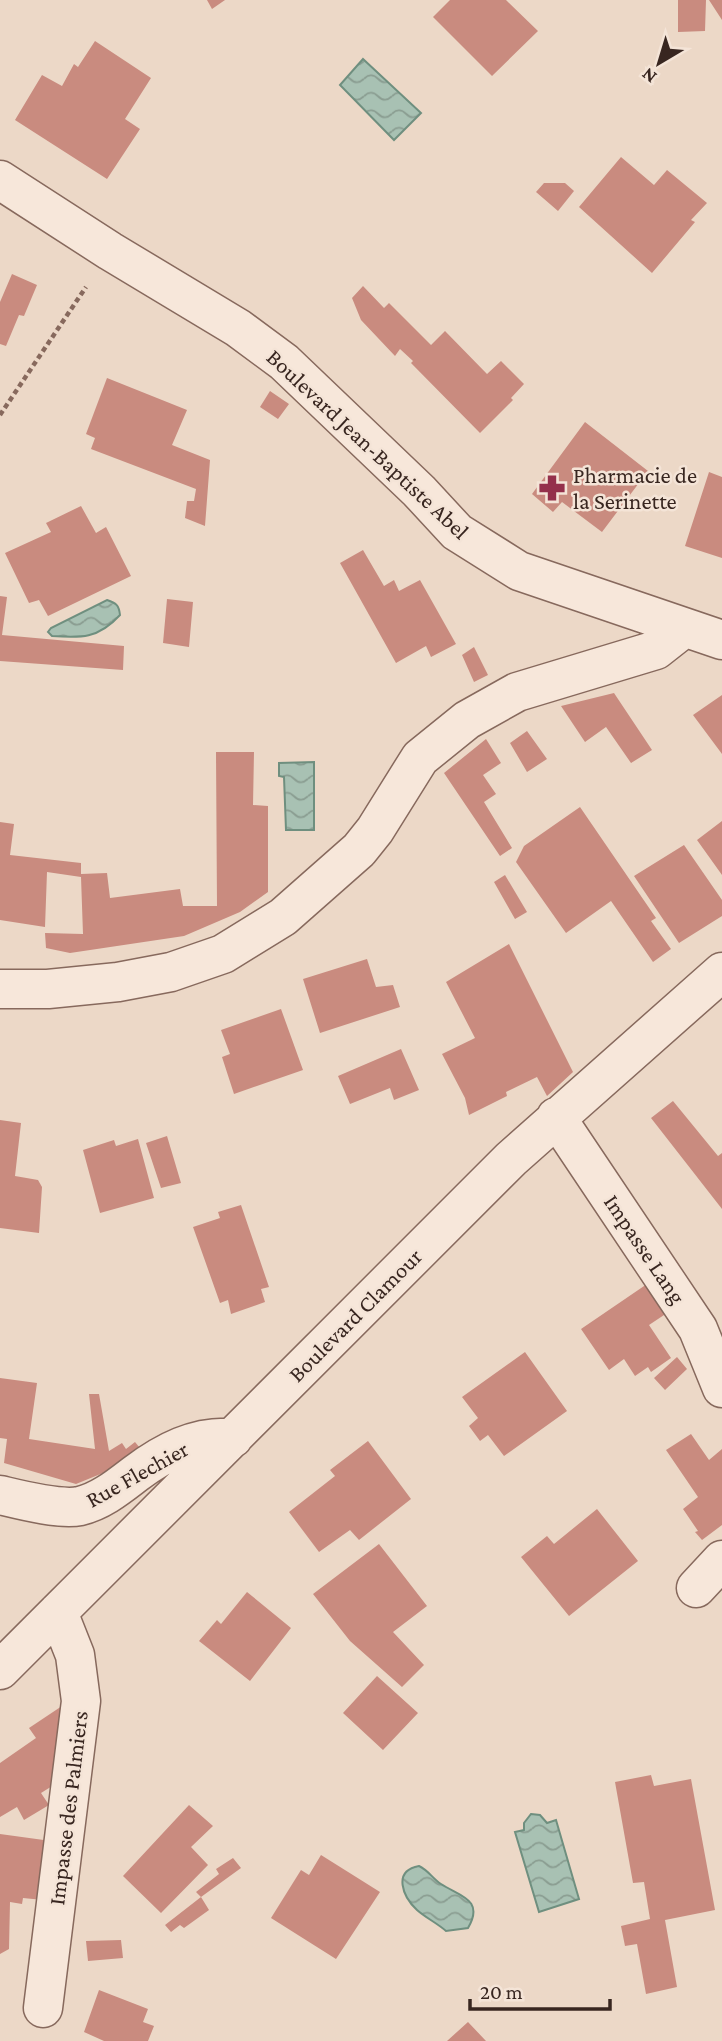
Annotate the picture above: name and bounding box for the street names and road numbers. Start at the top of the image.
street label: Boulevard Jean-Baptiste Abel [262,344,474,544]
street label: Impasse Lang [599,1189,691,1309]
street label: Boulevard Clamour [283,1243,427,1387]
street label: Rue Flechier [81,1435,193,1513]
street label: Impasse des Palmiers [43,1709,93,1907]

